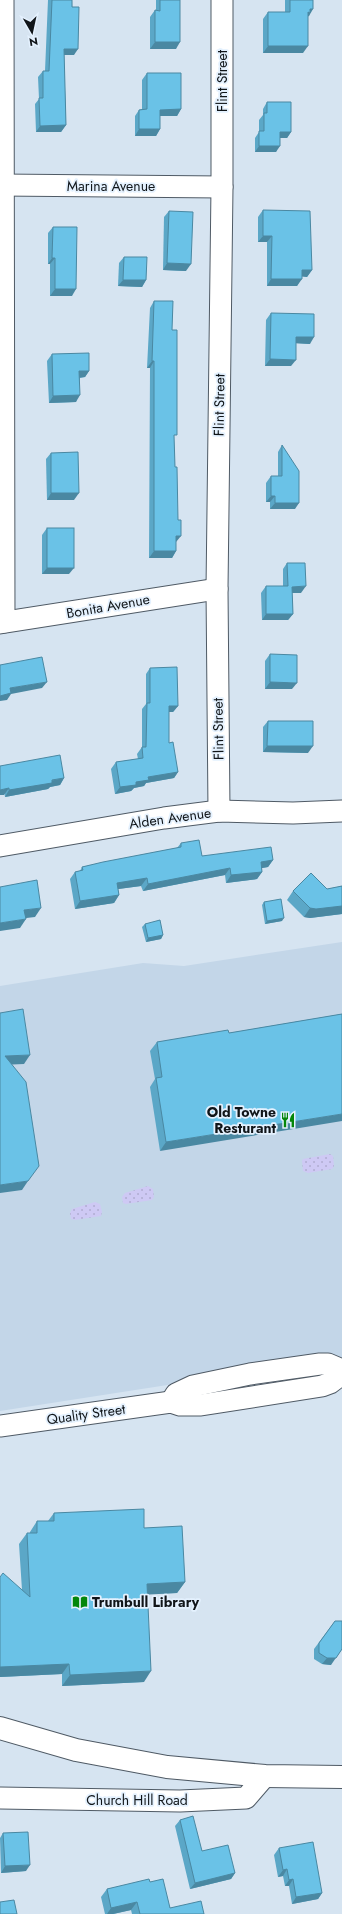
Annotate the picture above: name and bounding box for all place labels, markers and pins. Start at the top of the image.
place label: Old Towne Resturant [207,1102,277,1138]
restaurant icon: Old Towne Resturant [279,1111,297,1129]
place label: Trumbull Library [92,1592,200,1612]
library icon: Trumbull Library [71,1593,89,1611]

